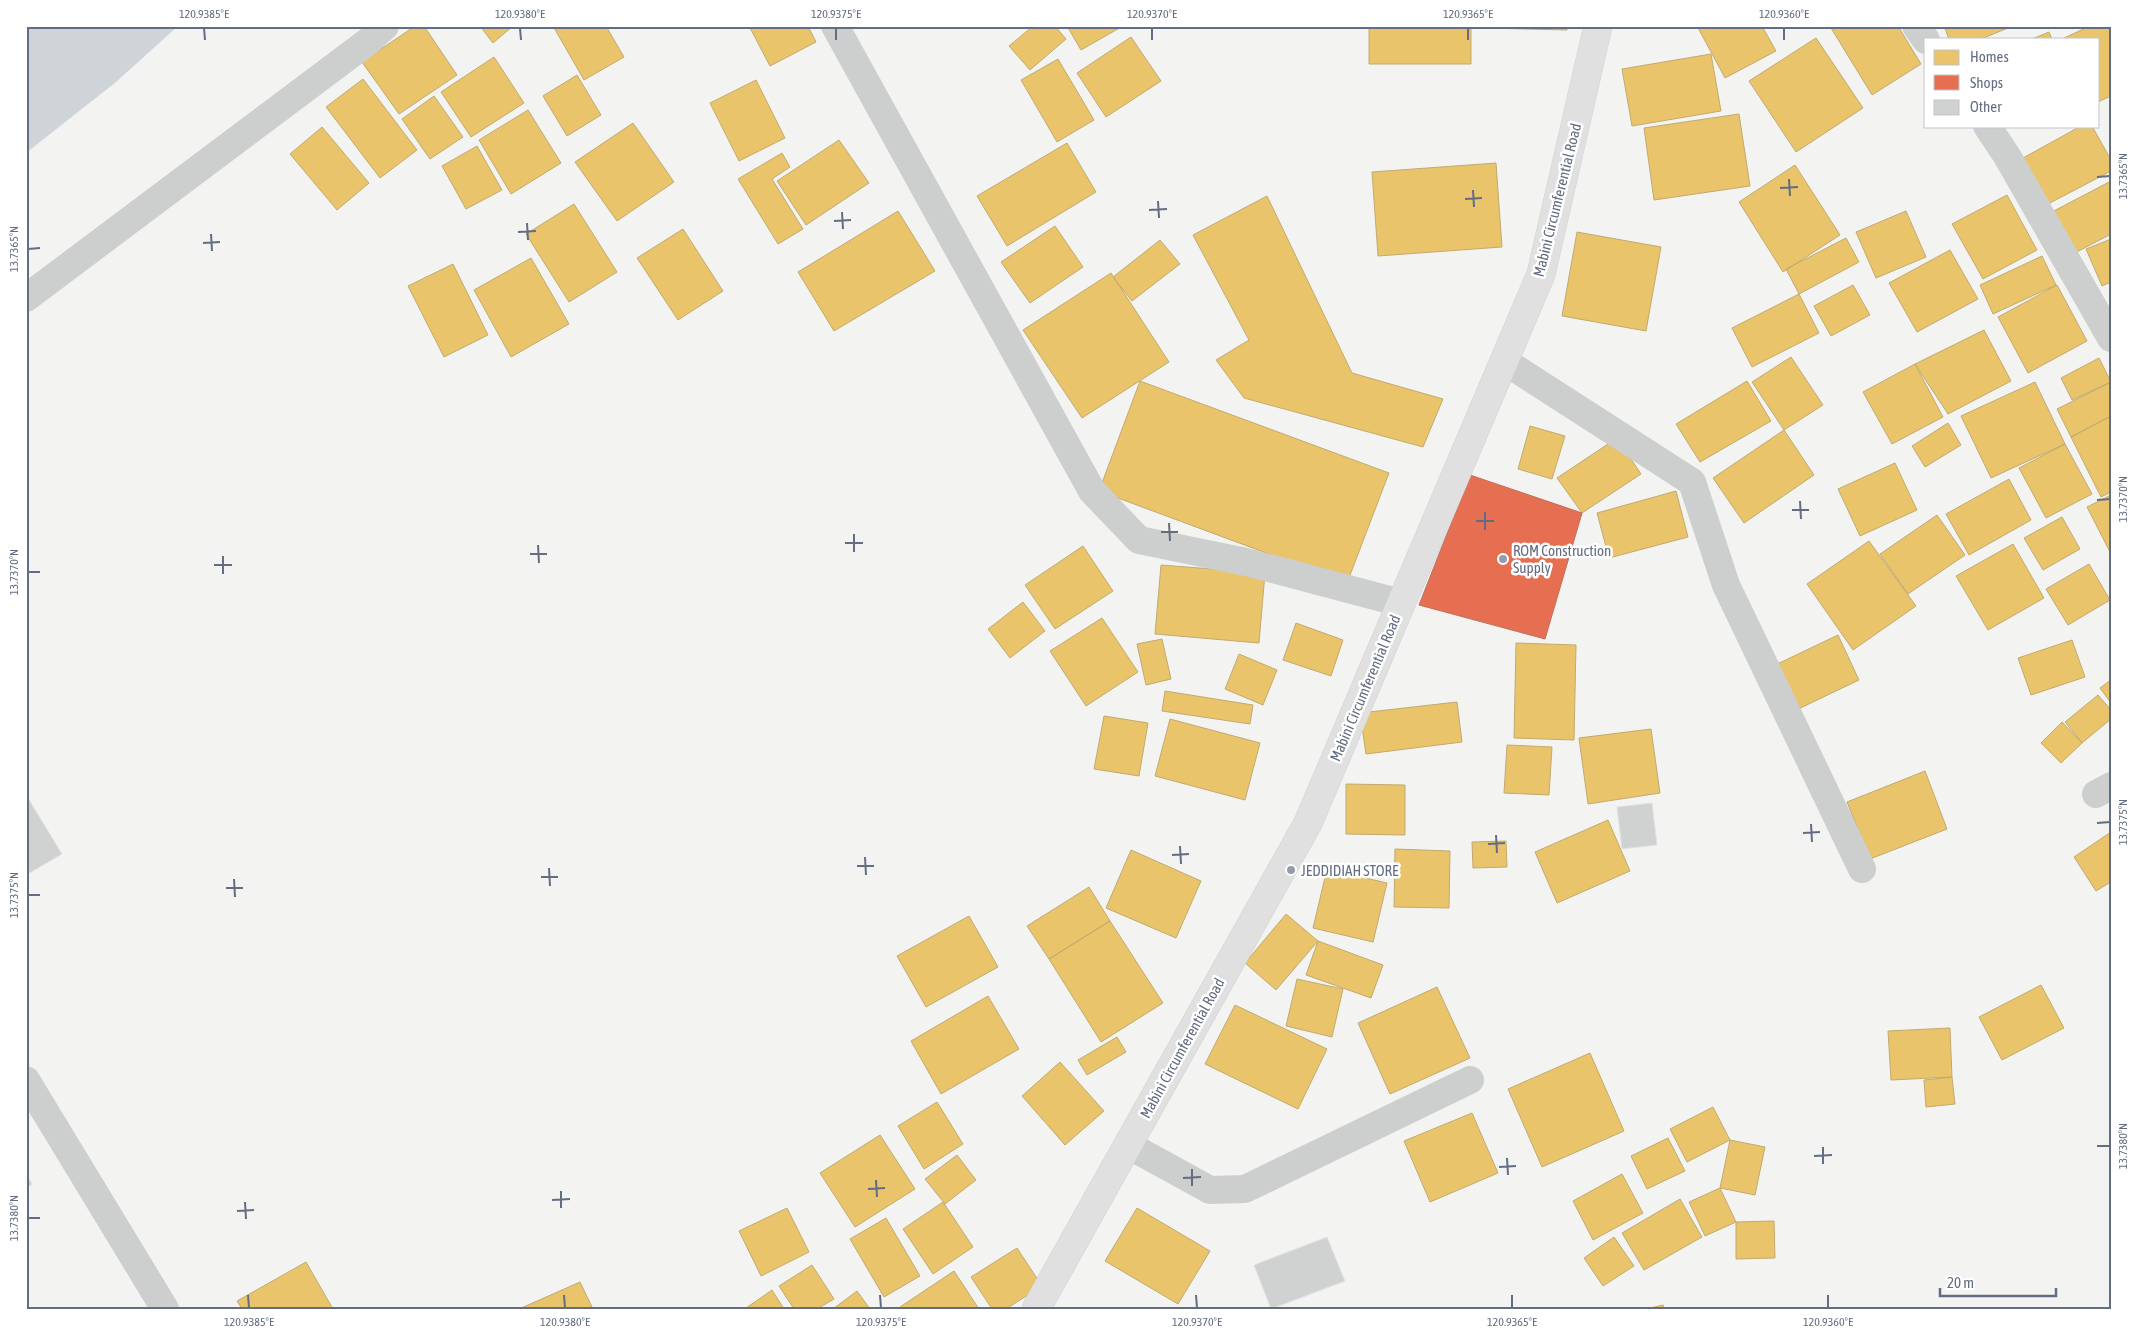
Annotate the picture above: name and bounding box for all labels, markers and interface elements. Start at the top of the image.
text: 120.9385°E [179,7,229,21]
text: 120.9380°E [495,7,545,21]
text: 120.9375°E [811,7,861,21]
text: 120.9370°E [1127,7,1177,21]
text: 120.9365°E [1443,7,1493,21]
text: 120.9360°E [1759,7,1809,21]
legend [1924,38,2100,128]
text: Homes [1970,48,2009,65]
text: Shops [1970,74,2003,91]
text: Other [1970,98,2002,115]
street label: Mabini Circumferential Road [1530,122,1584,278]
text: 13.7365°N [2116,153,2130,199]
text: 13.7365°N [7,226,21,272]
text: 13.7370°N [2116,476,2130,522]
place label: ROM Construction Supply [1513,542,1611,576]
text: 13.7370°N [7,549,21,595]
marker: ROM Construction Supply [1497,553,1509,565]
street label: Mabini Circumferential Road [1326,612,1404,764]
text: 13.7375°N [2116,799,2130,845]
place label: JEDDIDIAH STORE [1301,862,1399,879]
marker: JEDDIDIAH STORE [1285,864,1297,876]
text: 13.7375°N [7,872,21,918]
street label: Mabini Circumferential Road [1136,975,1228,1121]
text: 13.7380°N [2116,1123,2130,1169]
text: 13.7380°N [7,1195,21,1241]
scale bar [1940,1265,2056,1297]
text: 20 m [1947,1274,1974,1291]
text: 120.9385°E [224,1315,274,1329]
text: 120.9380°E [540,1315,590,1329]
text: 120.9375°E [856,1315,906,1329]
text: 120.9370°E [1172,1315,1222,1329]
text: 120.9365°E [1487,1315,1537,1329]
text: 120.9360°E [1803,1315,1853,1329]

